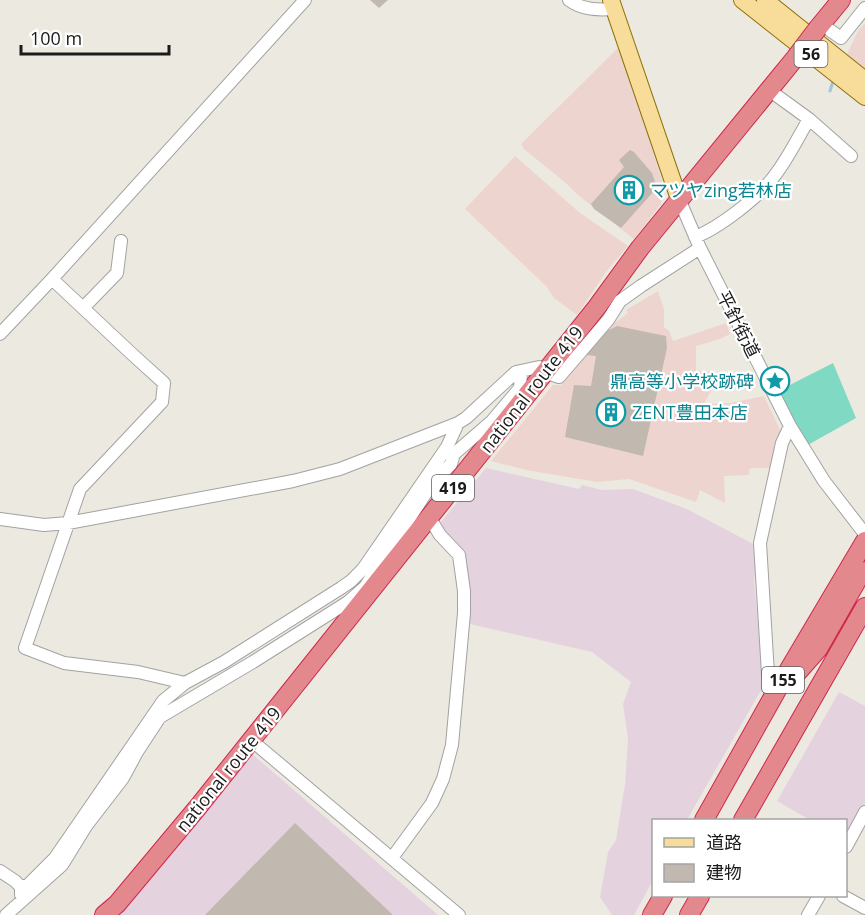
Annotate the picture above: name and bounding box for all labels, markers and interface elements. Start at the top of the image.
scale bar [21,18,170,56]
text: 100 m [30,26,82,50]
road number: 56 [794,41,828,67]
building icon: マツヤzing若林店 [613,174,645,206]
place label: マツヤzing若林店 [650,178,792,202]
street label: 平針街道 [712,286,766,362]
street label: national route 419 [474,321,588,457]
place icon: 鼎高等小学校跡碑 [759,365,791,397]
place label: 鼎高等小学校跡碑 [610,369,754,393]
building icon: ZENT豊田本店 [595,396,627,428]
place label: ZENT豊田本店 [632,400,748,424]
road number: 419 [432,475,474,501]
road number: 155 [762,667,804,693]
street label: national route 419 [170,701,286,837]
legend [652,819,847,897]
text: 道路 [706,830,742,854]
text: 建物 [706,860,742,884]

